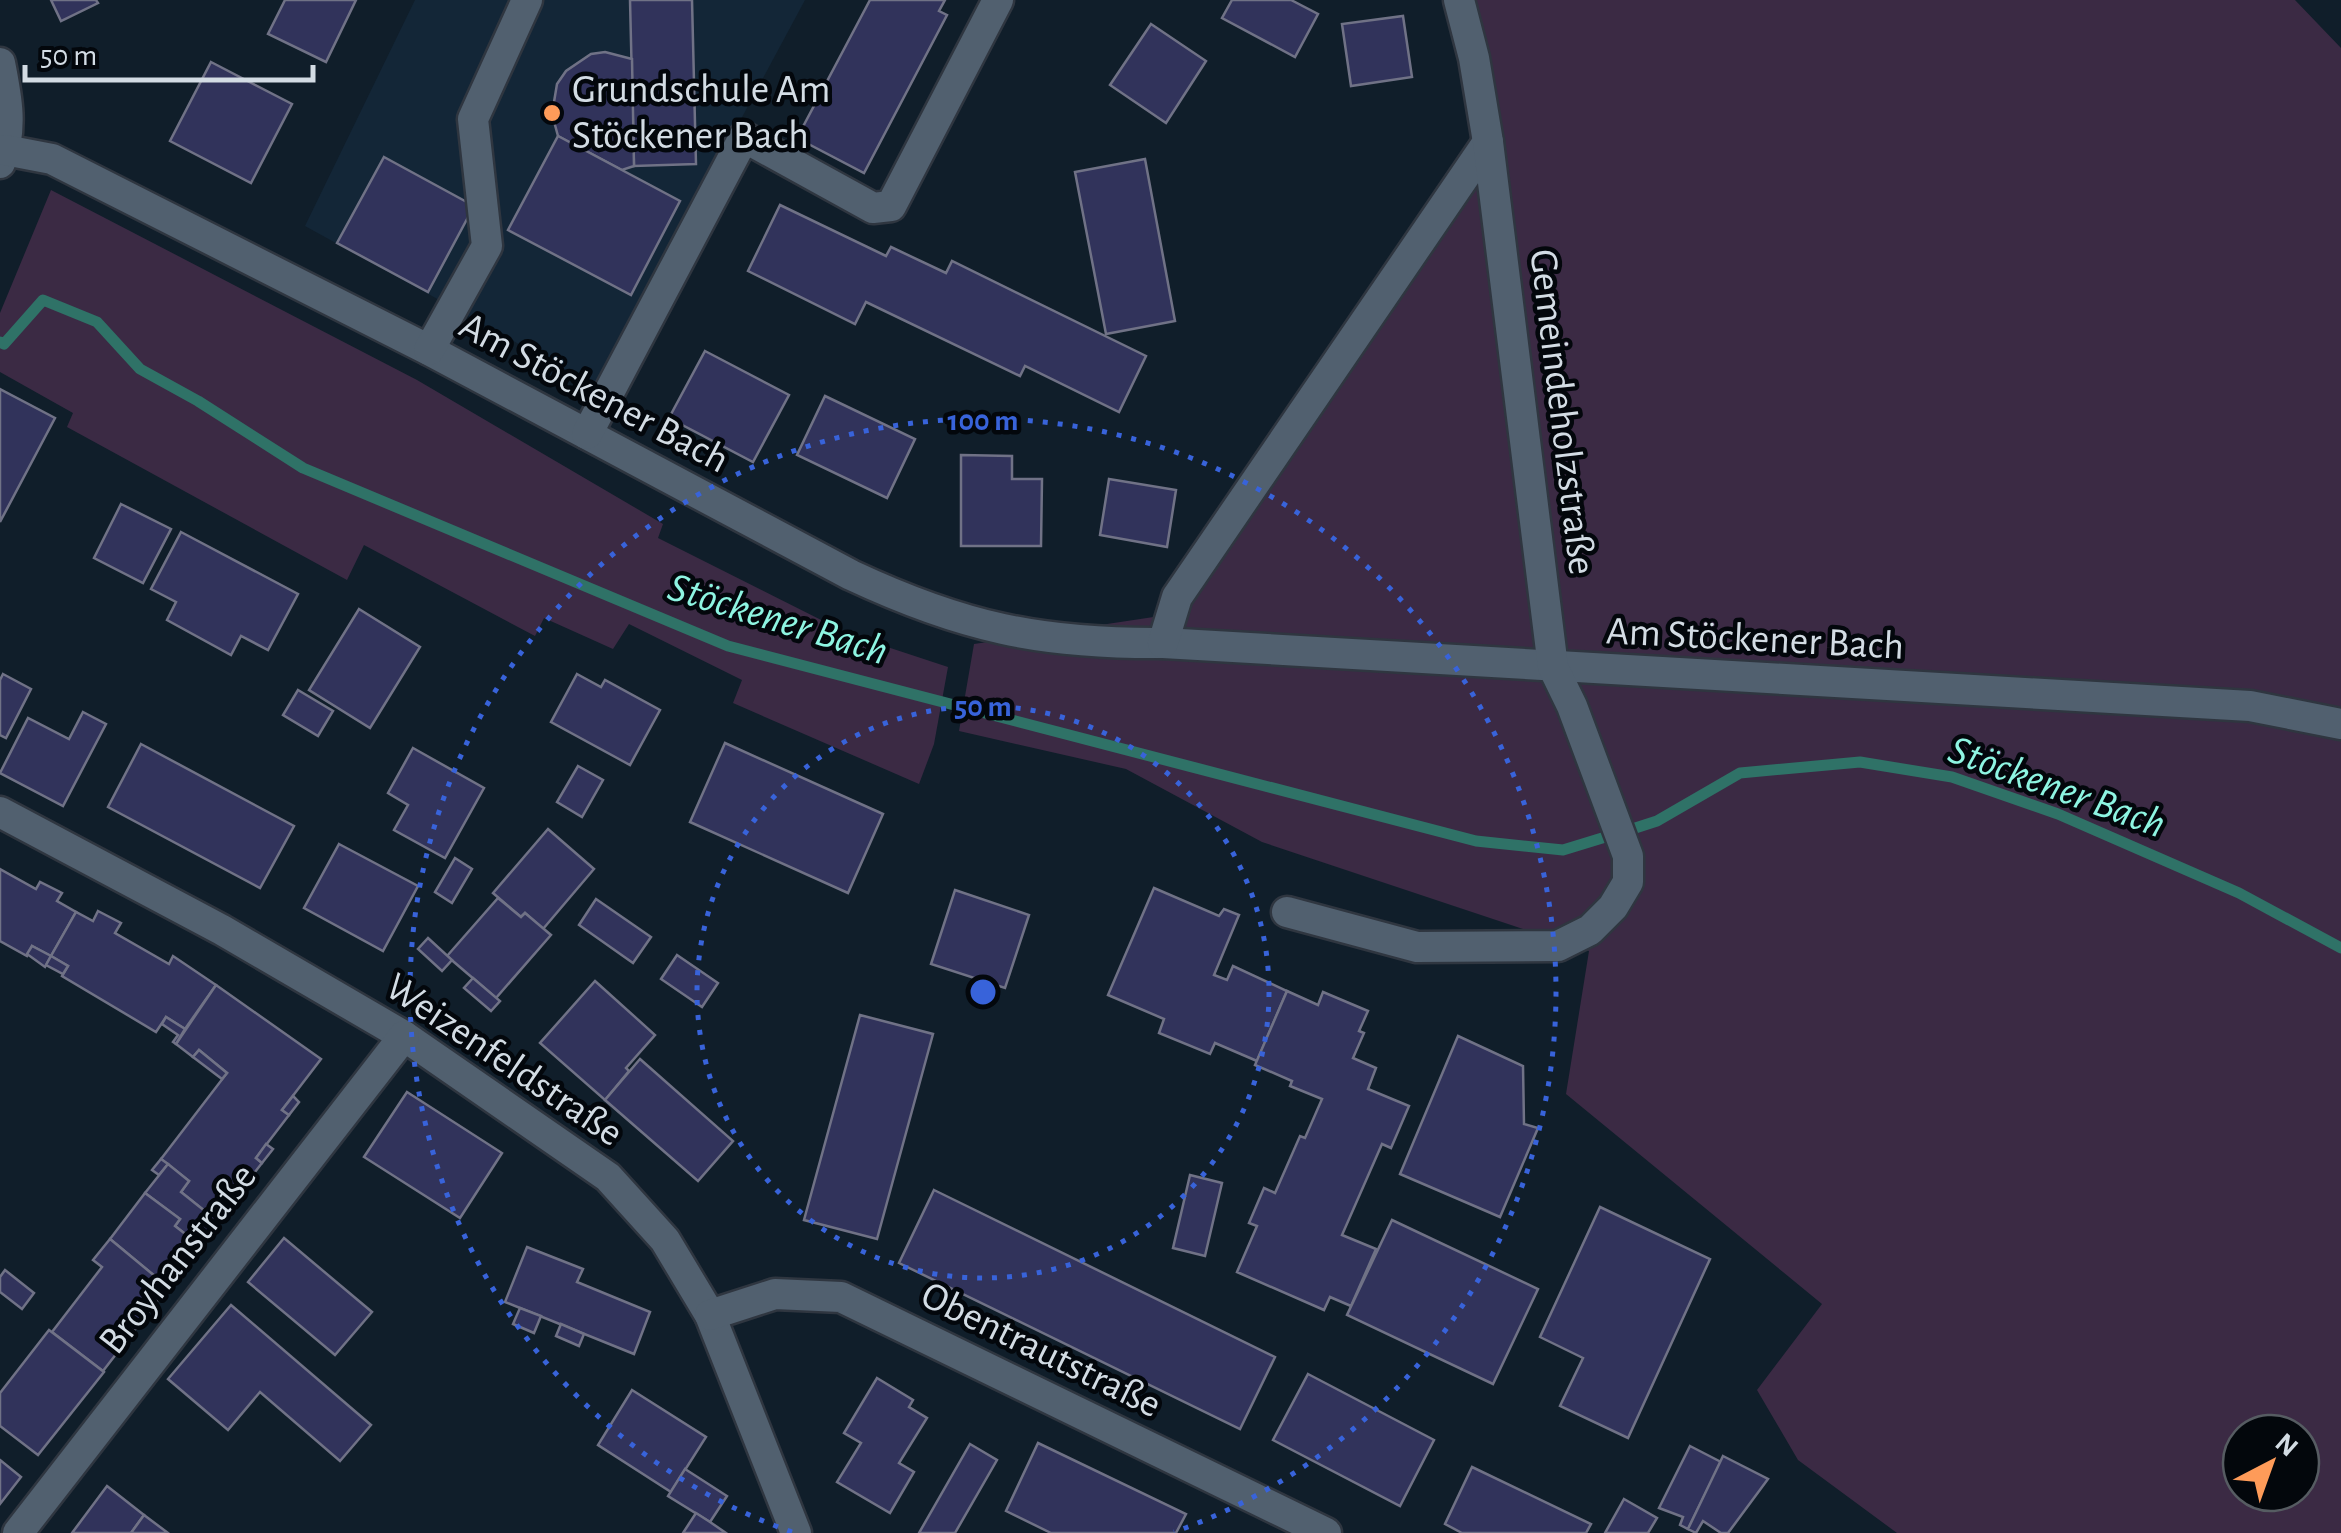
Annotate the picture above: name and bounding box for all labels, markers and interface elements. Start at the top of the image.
scale bar [25,20,312,82]
text: 50 m [40,41,97,71]
place label: Grundschule Am Stöckener Bach [572,70,831,156]
marker: Grundschule Am Stöckener Bach [541,102,563,124]
street label: Gemeindeholzstraße [1522,247,1602,577]
street label: Am Stöckener Bach [453,305,735,481]
text: 100 m [948,406,1018,436]
water label: Stöckener Bach [663,566,893,672]
street label: Am Stöckener Bach [1605,611,1905,667]
text: 50 m [954,692,1012,722]
water label: Stöckener Bach [1943,728,2171,846]
street label: Weizenfeldstraße [378,966,630,1154]
centre of rings [965,974,1001,1010]
street label: Broyhanstraße [92,1157,264,1361]
street label: Obentrautstraße [915,1275,1167,1425]
north arrow [2221,1413,2321,1513]
text: N [2270,1429,2303,1463]

